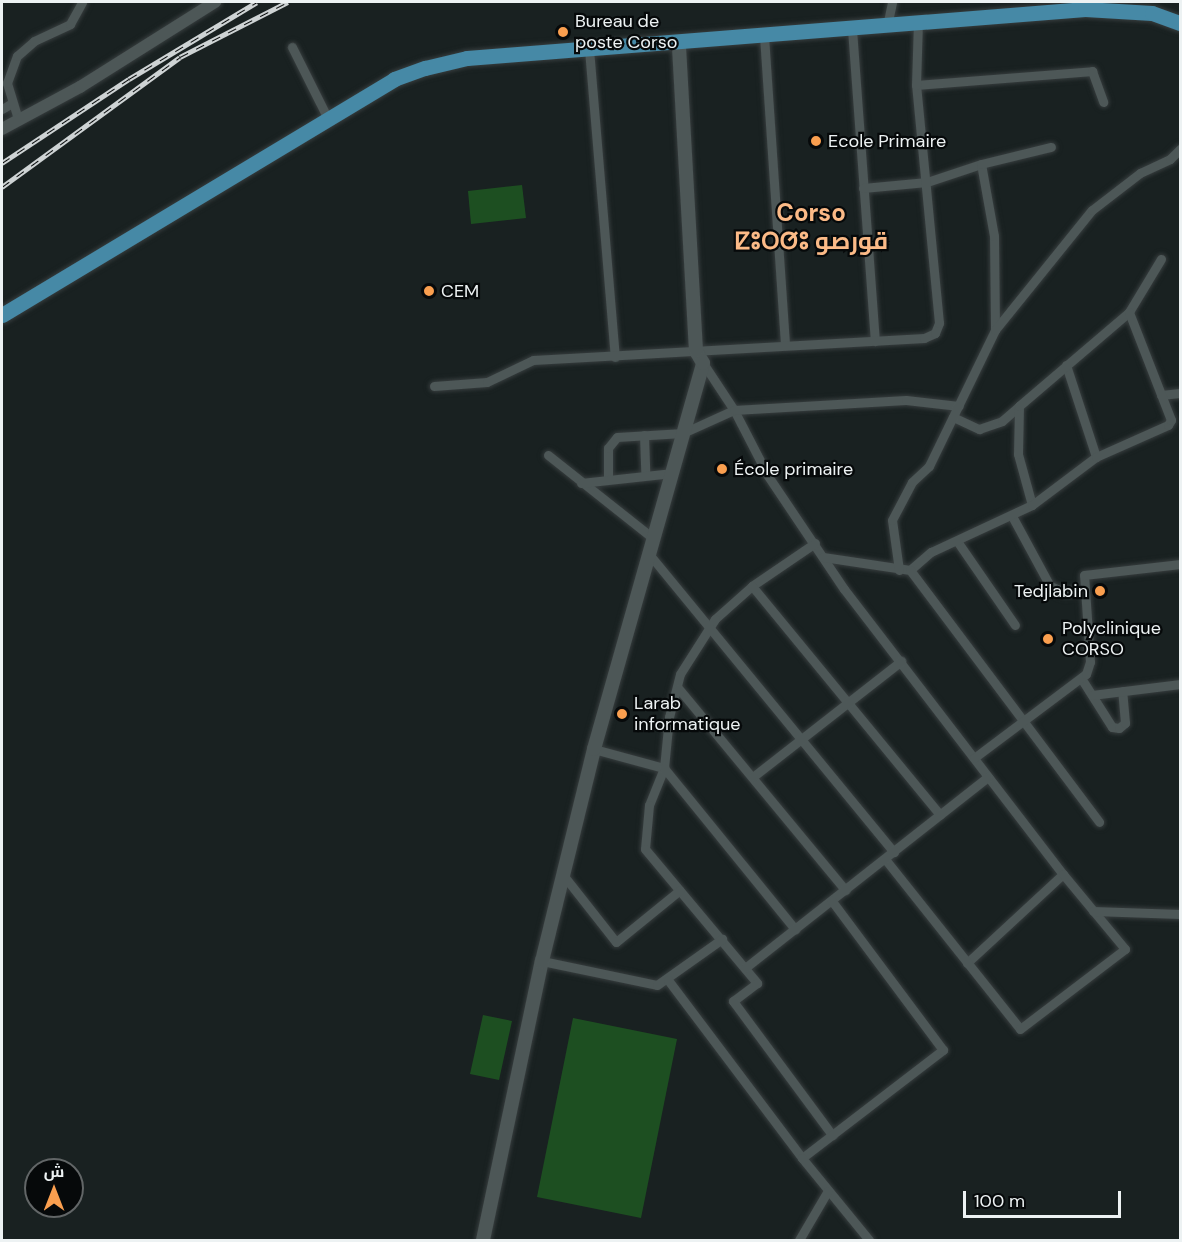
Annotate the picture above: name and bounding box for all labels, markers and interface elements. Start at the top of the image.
place label: Bureau de poste Corso [575,11,677,54]
marker: Bureau de poste Corso [556,25,570,39]
place label: Ecole Primaire [828,130,946,152]
marker: Ecole Primaire [809,134,823,148]
district label: Corso ⵇⵓⵔⵚⵓ قورصو [734,199,888,255]
place label: CEM [441,280,479,302]
marker: CEM [422,284,436,298]
place label: École primaire [734,458,853,480]
marker: École primaire [715,462,729,476]
place label: Tedjlabin [1014,580,1088,602]
marker: Tedjlabin [1093,584,1107,598]
place label: Polyclinique CORSO [1062,618,1161,660]
marker: Polyclinique CORSO [1039,630,1057,648]
place label: Larab informatique [634,693,741,736]
marker: Larab informatique [615,707,629,721]
north arrow [24,1158,84,1218]
text: ش [44,1161,64,1182]
scale bar [966,1179,1124,1217]
text: 100 m [974,1189,1025,1213]

